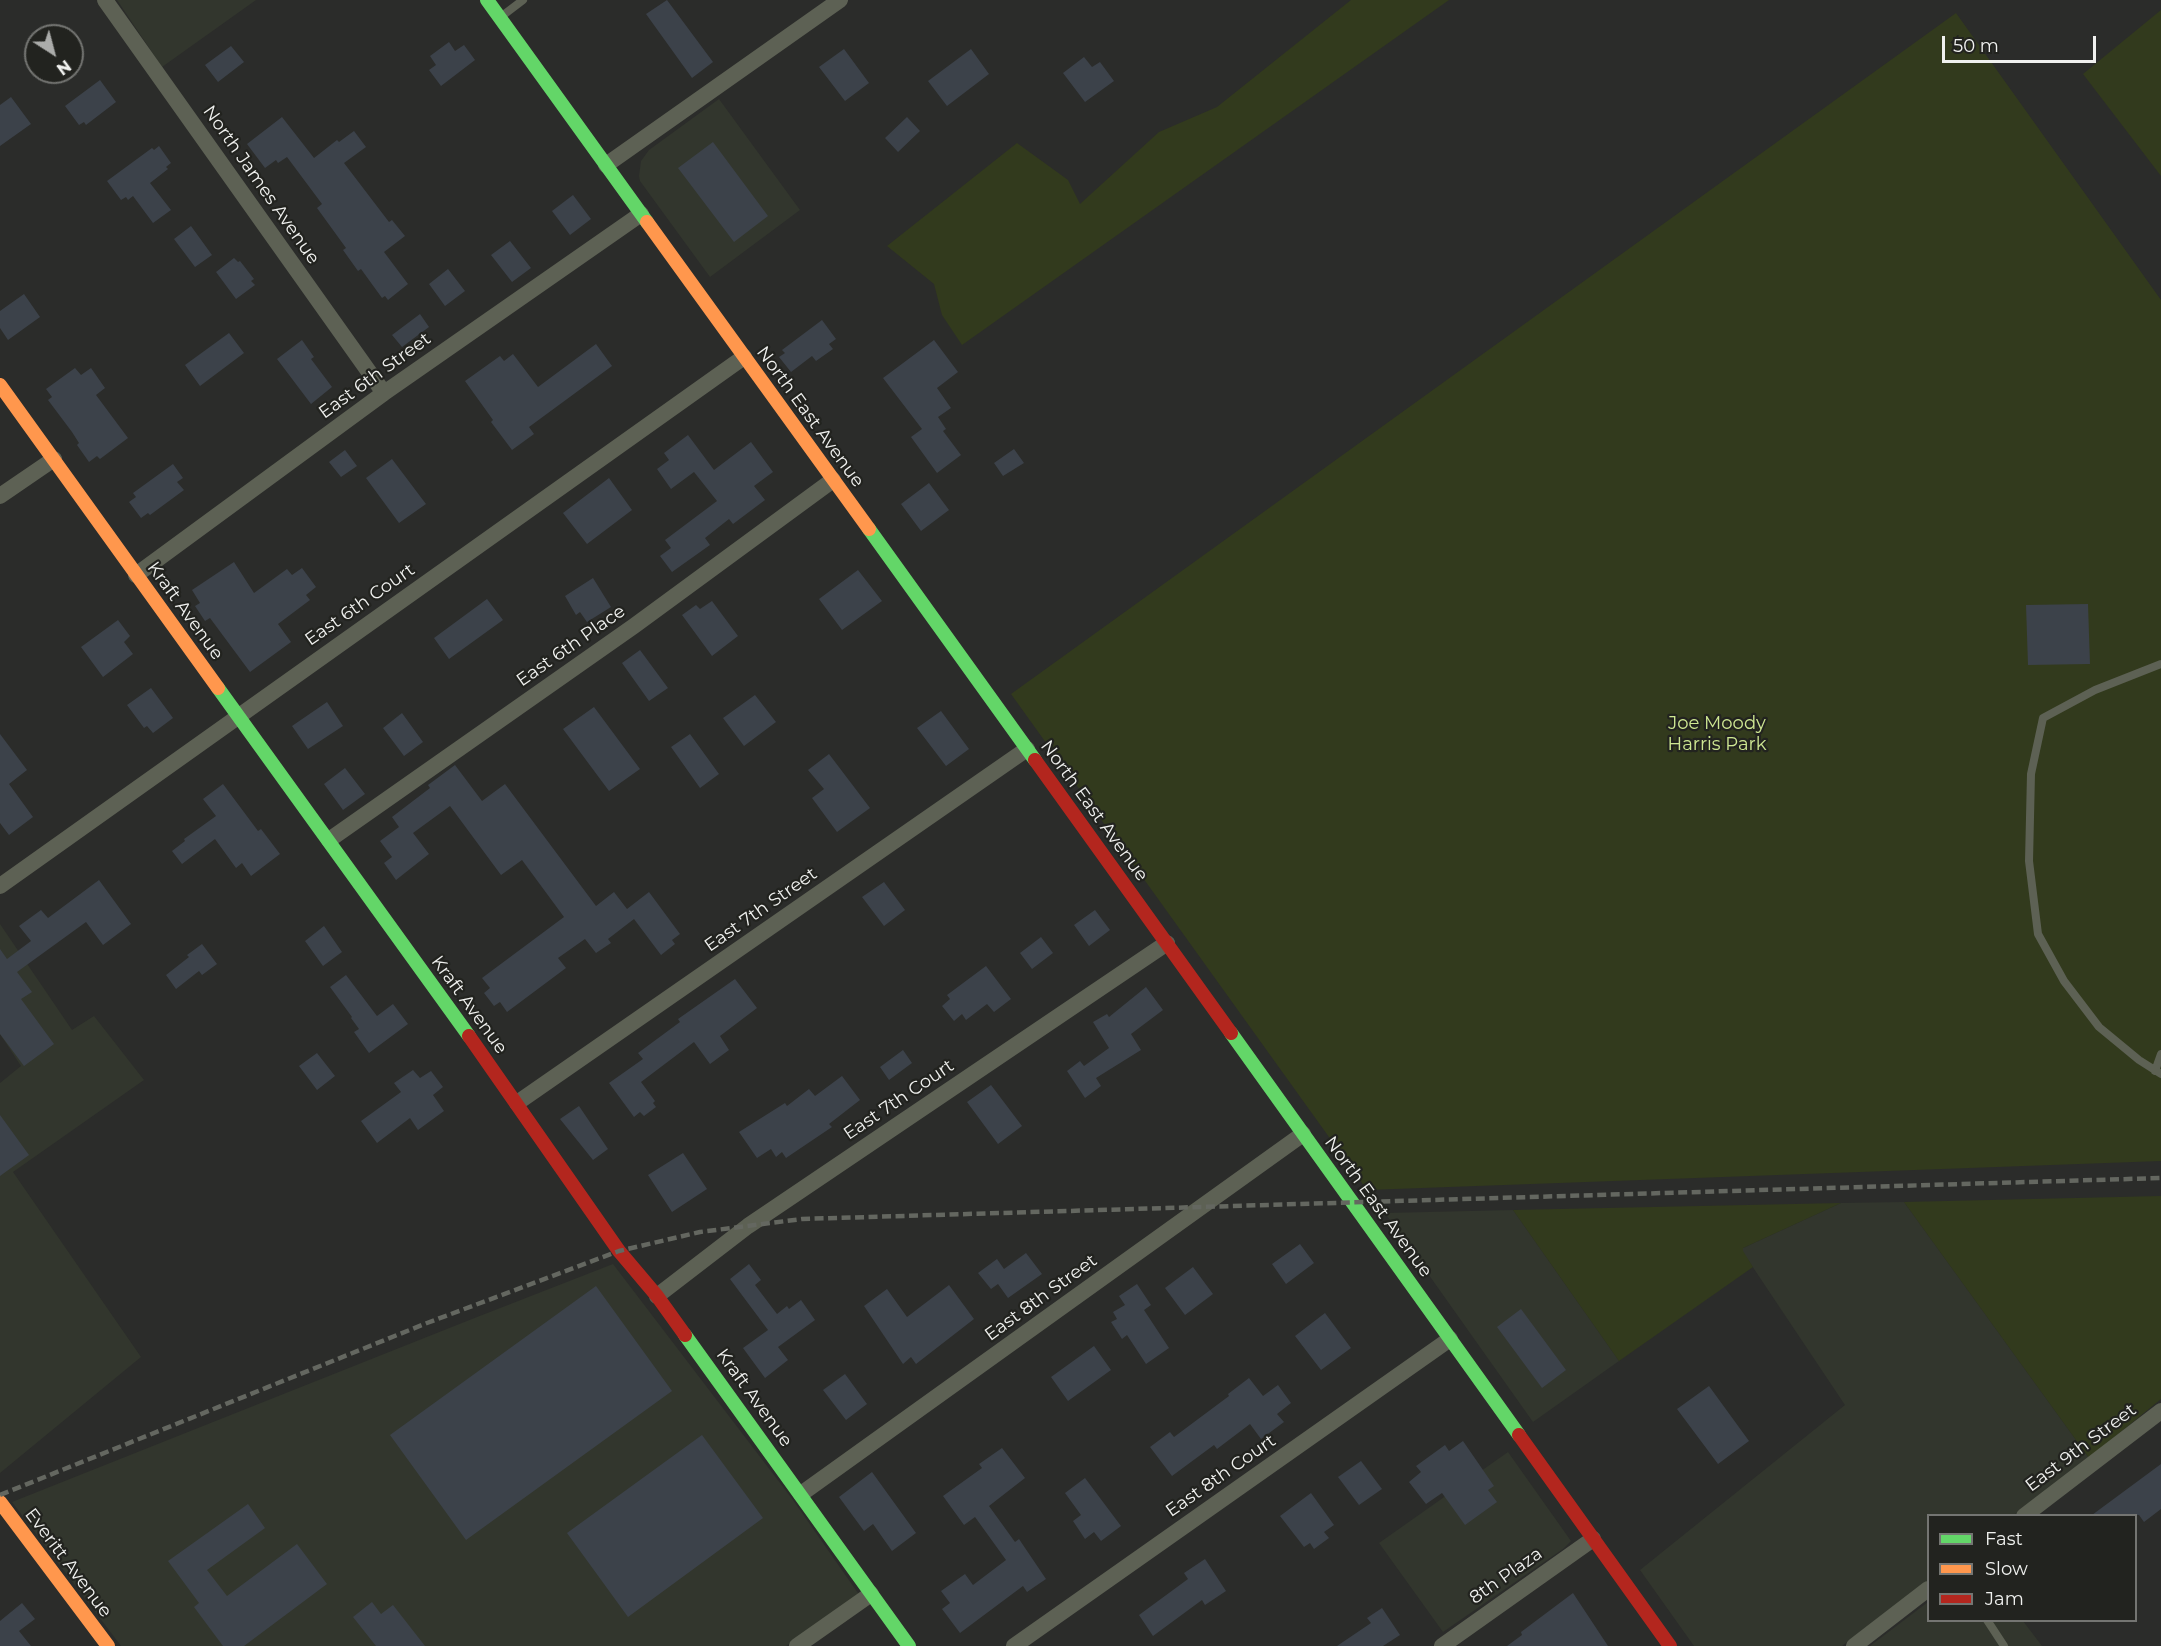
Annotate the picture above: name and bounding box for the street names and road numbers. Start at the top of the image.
street label: North James Avenue [198,102,324,268]
street label: East 6th Street [315,328,435,424]
street label: North East Avenue [752,342,868,492]
street label: Kraft Avenue [142,558,228,664]
street label: East 6th Court [301,559,419,651]
street label: East 6th Place [512,601,630,691]
street label: North East Avenue [1036,736,1152,886]
street label: East 7th Street [701,863,821,957]
street label: Kraft Avenue [426,952,512,1058]
street label: East 7th Court [840,1055,958,1145]
street label: North East Avenue [1320,1132,1436,1282]
street label: East 8th Street [981,1250,1101,1346]
street label: Kraft Avenue [711,1345,797,1451]
street label: East 9th Street [2021,1399,2141,1497]
street label: East 8th Court [1162,1430,1280,1522]
street label: Everitt Avenue [20,1504,116,1622]
street label: 8th Plaza [1465,1543,1547,1609]

